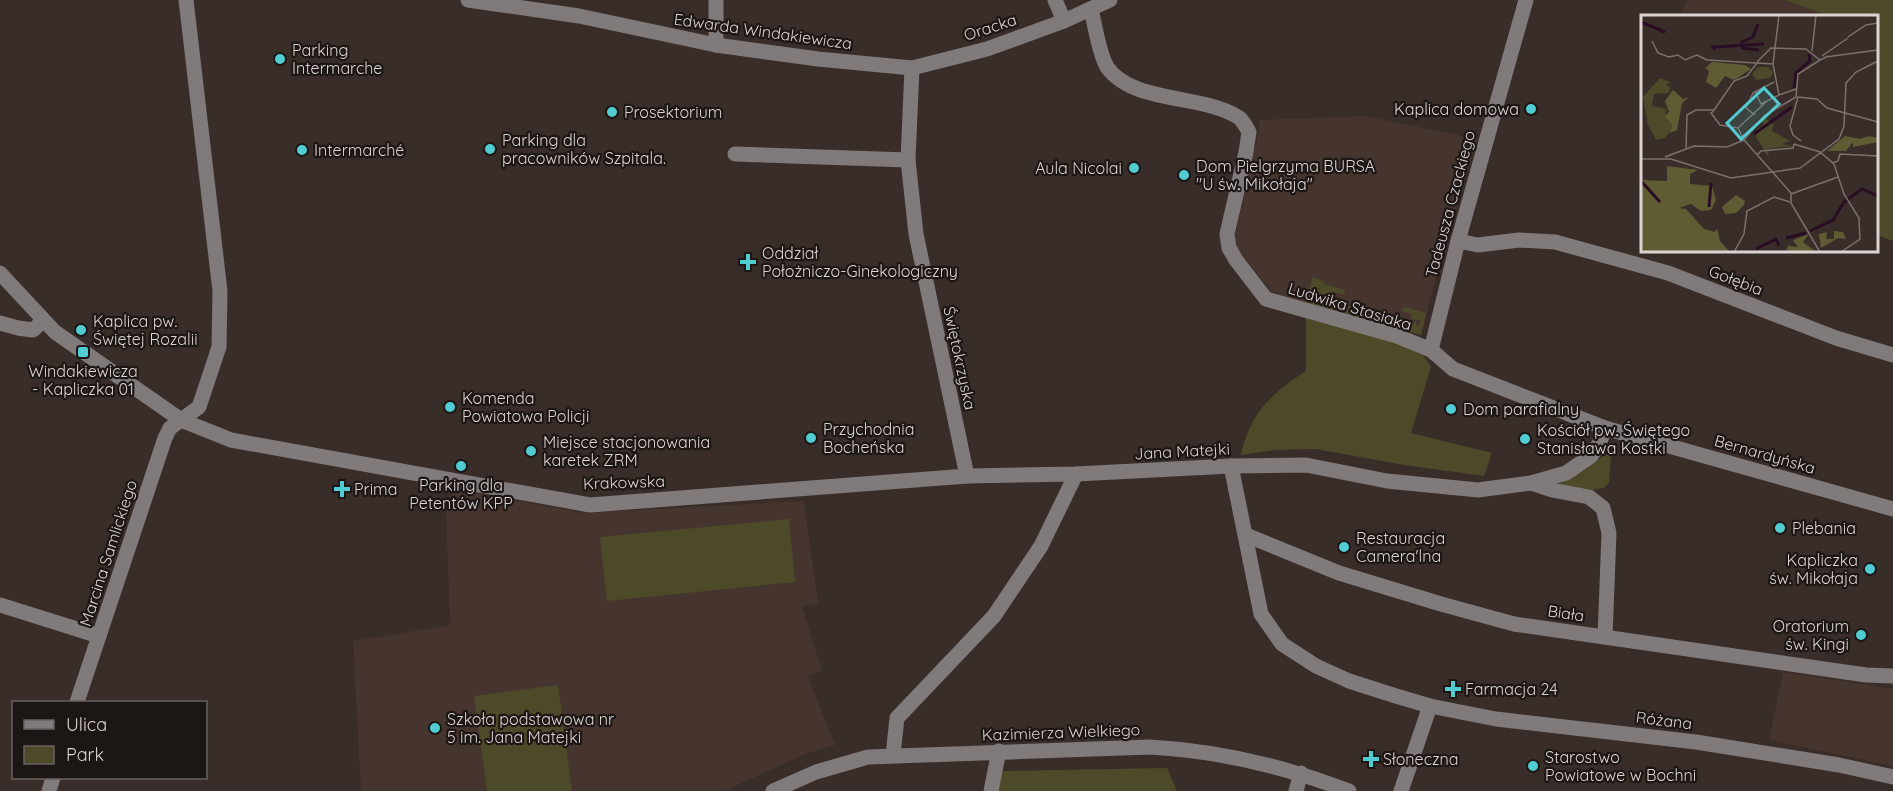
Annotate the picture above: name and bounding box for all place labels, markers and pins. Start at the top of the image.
place label: Parking Intermarche [292,40,382,78]
marker: Parking Intermarche [273,52,287,66]
place label: Kaplica domowa [1394,99,1519,119]
place label: Prosektorium [624,102,722,122]
marker: Kaplica domowa [1524,102,1538,116]
marker: Prosektorium [605,105,619,119]
place label: Parking dla pracowników Szpitala. [502,130,666,168]
place label: Intermarché [314,140,404,160]
marker: Parking dla pracowników Szpitala. [483,142,497,156]
marker: Intermarché [295,143,309,157]
place label: Dom Pielgrzyma BURSA "U św. Mikołaja" [1196,156,1375,194]
place label: Aula Nicolai [1035,158,1122,178]
marker: Aula Nicolai [1127,161,1141,175]
marker: Dom Pielgrzyma BURSA "U św. Mikołaja" [1177,168,1191,182]
place label: Oddział Położniczo-Ginekologiczny [762,243,958,281]
marker: Oddział Położniczo-Ginekologiczny [739,253,757,271]
place label: Kaplica pw. Świętej Rozalii [93,311,198,349]
marker: Kaplica pw. Świętej Rozalii [74,323,88,337]
marker: Windakiewicza - Kapliczka 01 [76,345,90,359]
place label: Windakiewicza - Kapliczka 01 [28,361,138,399]
place label: Komenda Powiatowa Policji [462,388,590,426]
place label: Dom parafialny [1463,399,1579,419]
marker: Komenda Powiatowa Policji [443,400,457,414]
marker: Dom parafialny [1444,402,1458,416]
place label: Przychodnia Bocheńska [823,419,914,457]
place label: Kościół pw. Świętego Stanisława Kostki [1537,420,1690,458]
marker: Przychodnia Bocheńska [804,431,818,445]
place label: Miejsce stacjonowania karetek ZRM [543,432,710,470]
marker: Kościół pw. Świętego Stanisława Kostki [1518,432,1532,446]
marker: Miejsce stacjonowania karetek ZRM [524,444,538,458]
marker: Parking dla Petentów KPP [454,459,468,473]
place label: Parking dla Petentów KPP [409,475,513,513]
place label: Prima [354,479,397,499]
marker: Prima [335,482,349,496]
place label: Plebania [1792,518,1856,538]
marker: Plebania [1773,521,1787,535]
place label: Restauracja Camera'lna [1356,528,1445,566]
marker: Restauracja Camera'lna [1337,540,1351,554]
place label: Kapliczka św. Mikołaja [1769,550,1858,588]
marker: Kapliczka św. Mikołaja [1863,562,1877,576]
place label: Oratorium św. Kingi [1773,616,1849,654]
marker: Oratorium św. Kingi [1854,628,1868,642]
place label: Farmacja 24 [1465,679,1558,699]
marker: Farmacja 24 [1446,682,1460,696]
place label: Szkoła podstawowa nr 5 im. Jana Matejki [447,709,614,747]
marker: Szkoła podstawowa nr 5 im. Jana Matejki [428,721,442,735]
place label: Starostwo Powiatowe w Bochni [1545,747,1696,785]
place label: Słoneczna [1383,749,1459,769]
marker: Słoneczna [1364,752,1378,766]
marker: Starostwo Powiatowe w Bochni [1526,759,1540,773]

